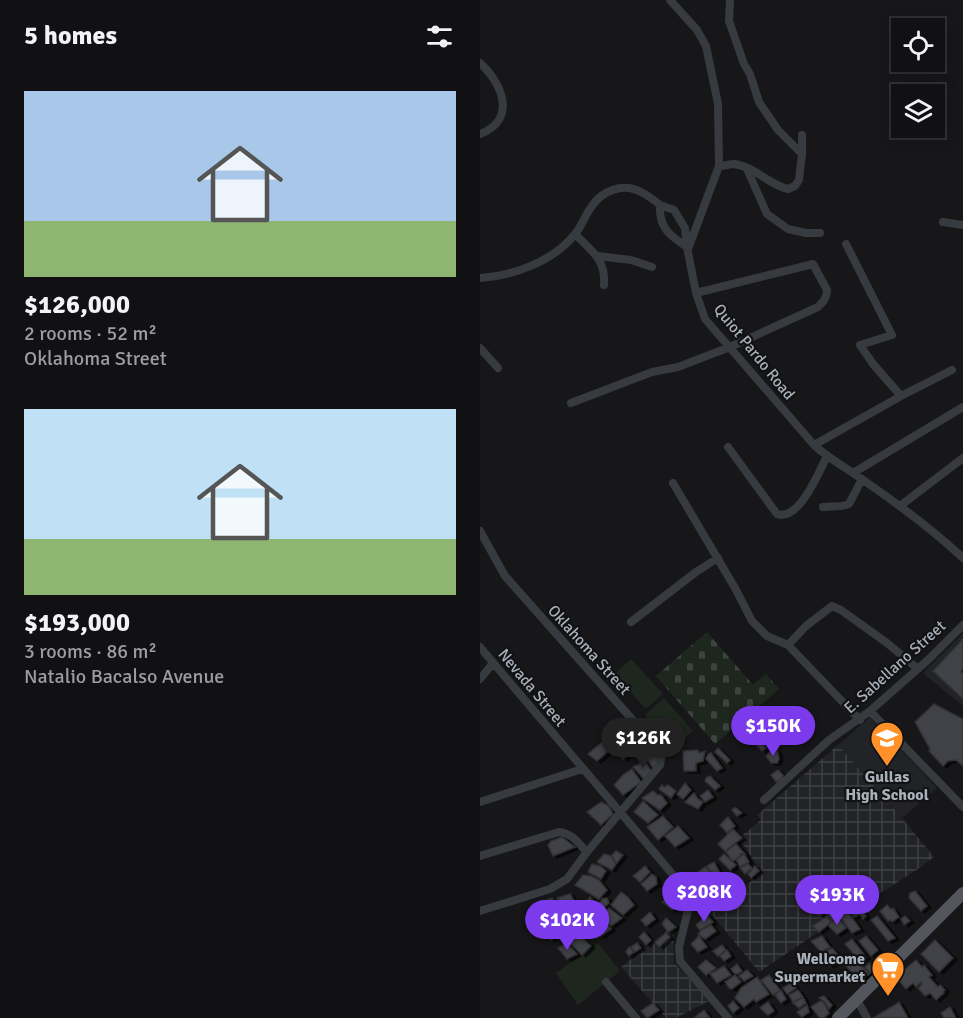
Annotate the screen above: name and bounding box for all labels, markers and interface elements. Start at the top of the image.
map controls [891,18,945,138]
button: locate [891,18,945,72]
text: 5 homes [24,20,117,52]
icon: filters [423,20,456,53]
button: layers [891,84,945,138]
icon: home [186,130,294,238]
text: $126,000 [24,289,130,321]
street label: Quiot Pardo Road [709,300,799,404]
text: 2 rooms · 52 m² [24,321,157,346]
text: Oklahoma Street [24,346,167,371]
icon: home [186,448,294,556]
street label: Oklahoma Street [543,601,635,699]
text: $193,000 [24,607,130,639]
street label: E. Sabellano Street [840,616,950,718]
text: 3 rooms · 86 m² [24,639,157,664]
street label: Nevada Street [494,645,571,731]
text: Natalio Bacalso Avenue [24,664,224,689]
pin: $150K [731,706,815,757]
text: $150K [745,713,801,738]
pin: $126K [601,718,685,769]
school or university icon: Gullas High School [869,720,905,767]
text: $126K [615,725,671,750]
place label: Gullas High School [845,767,929,805]
pin: $208K [662,872,746,923]
pin: $193K [795,875,879,926]
text: $208K [676,879,732,904]
text: $193K [809,882,865,907]
pin: $102K [525,900,609,951]
text: $102K [539,907,595,932]
place label: Wellcome Supermarket [775,949,865,987]
supermarket icon: Wellcome Supermarket [870,950,906,997]

